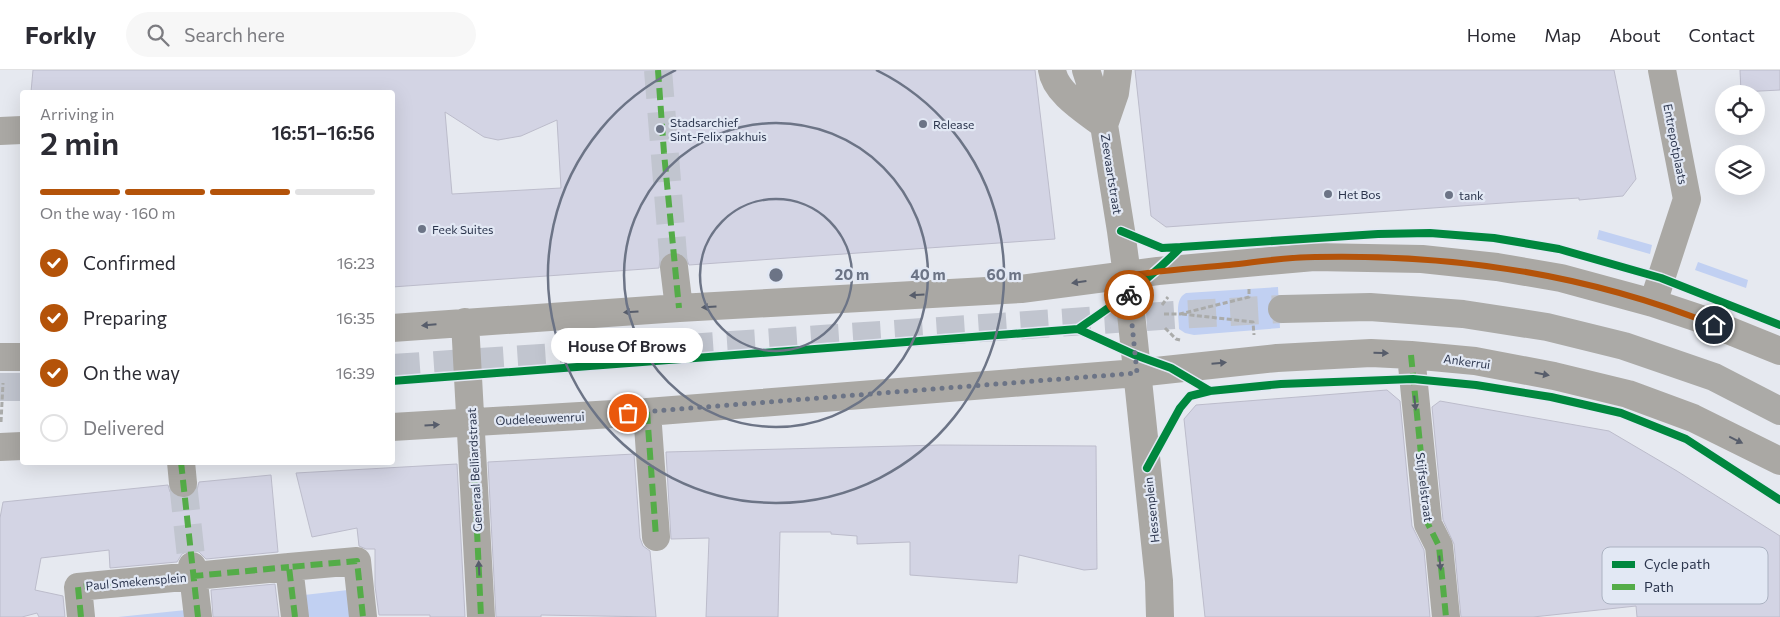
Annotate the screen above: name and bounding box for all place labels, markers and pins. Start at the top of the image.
place label: Stadsarchief Sint-Felix pakhuis [670,115,767,143]
place label: Release [933,117,974,131]
marker: Release [917,118,929,130]
marker: Stadsarchief Sint-Felix pakhuis [654,123,666,135]
place label: Het Bos [1338,187,1381,201]
marker: Het Bos [1322,188,1334,200]
place label: tank [1459,188,1484,202]
marker: tank [1443,189,1455,201]
place label: Feek Suites [432,222,494,236]
marker: Feek Suites [416,223,428,235]
centre of rings [767,266,785,284]
pin [1693,304,1735,346]
callout: House Of Brows [552,328,704,363]
pin [607,392,649,434]

